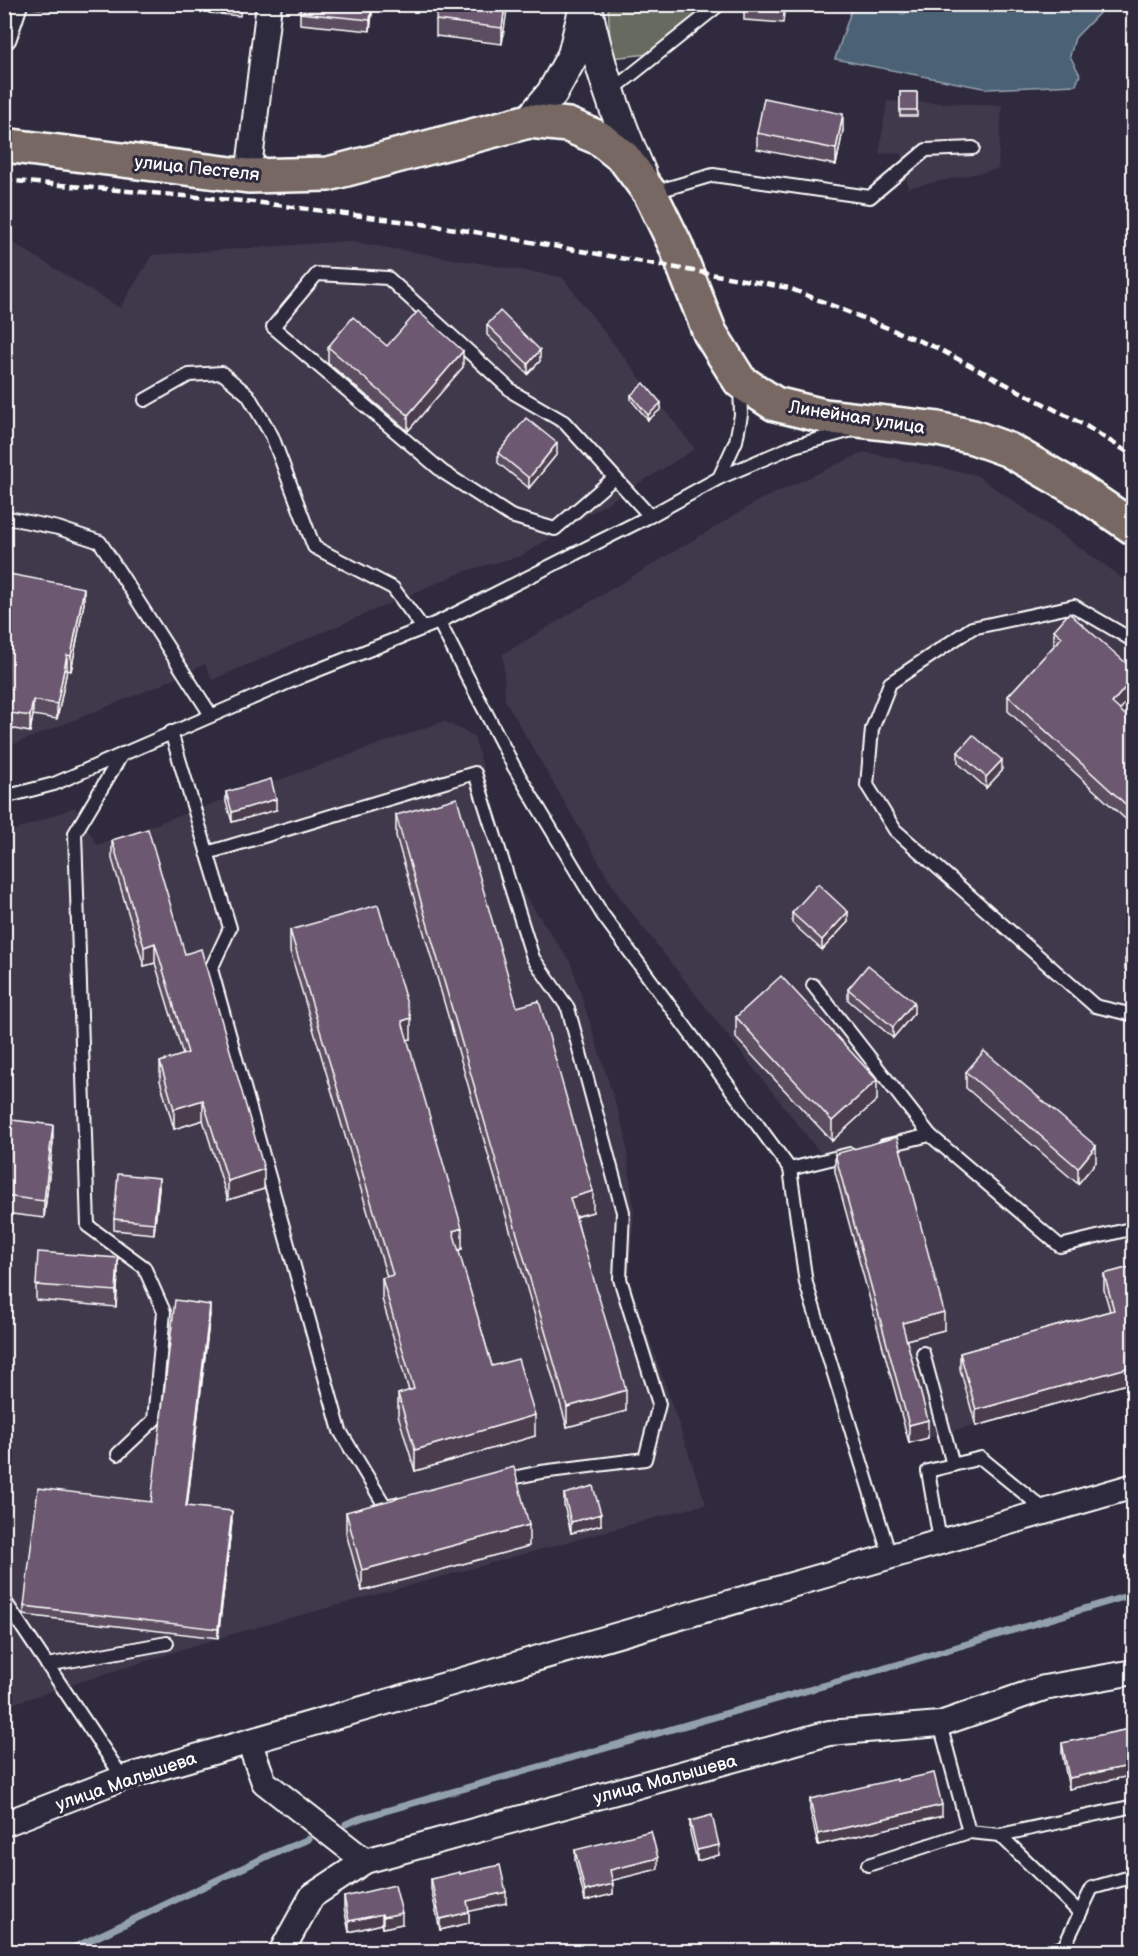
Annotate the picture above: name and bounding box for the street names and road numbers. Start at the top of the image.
street label: улица Пестеля [133,151,261,186]
street label: Линейная улица [786,396,927,439]
street label: улица Малышева [53,1747,200,1815]
street label: улица Малышева [591,1750,739,1809]

